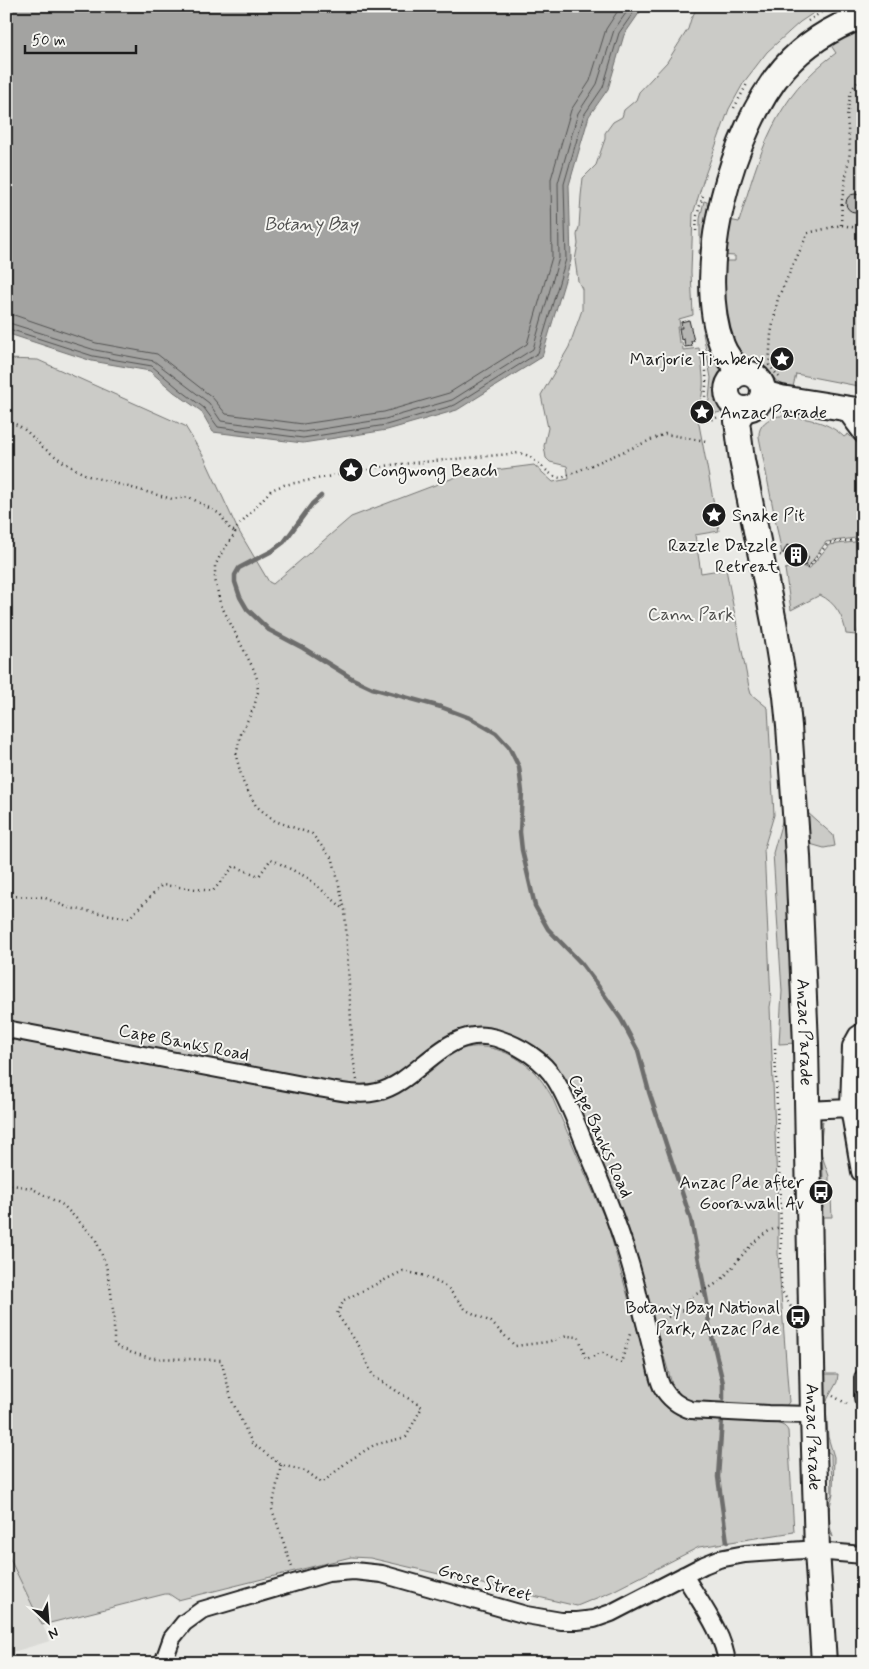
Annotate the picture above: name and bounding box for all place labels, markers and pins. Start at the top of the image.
place icon: Marjorie Timbery [769,346,795,372]
place label: Marjorie Timbery [630,348,764,372]
place icon: Anzac Parade [689,399,715,425]
place label: Anzac Parade [720,401,827,425]
place icon: Congwong Beach [338,457,364,483]
place label: Congwong Beach [368,459,498,484]
place icon: Snake Pit [701,502,727,528]
place label: Snake Pit [732,504,805,528]
place label: Razzle Dazzle Retreat [668,534,778,579]
building icon: Razzle Dazzle Retreat [783,542,809,568]
place label: Anzac Pde after Goorawahl Av [679,1171,805,1216]
bus stop icon: Anzac Pde after Goorawahl Av [808,1179,834,1205]
place label: Botany Bay National Park, Anzac Pde [625,1296,780,1341]
bus stop icon: Botany Bay National Park, Anzac Pde [785,1304,811,1330]

